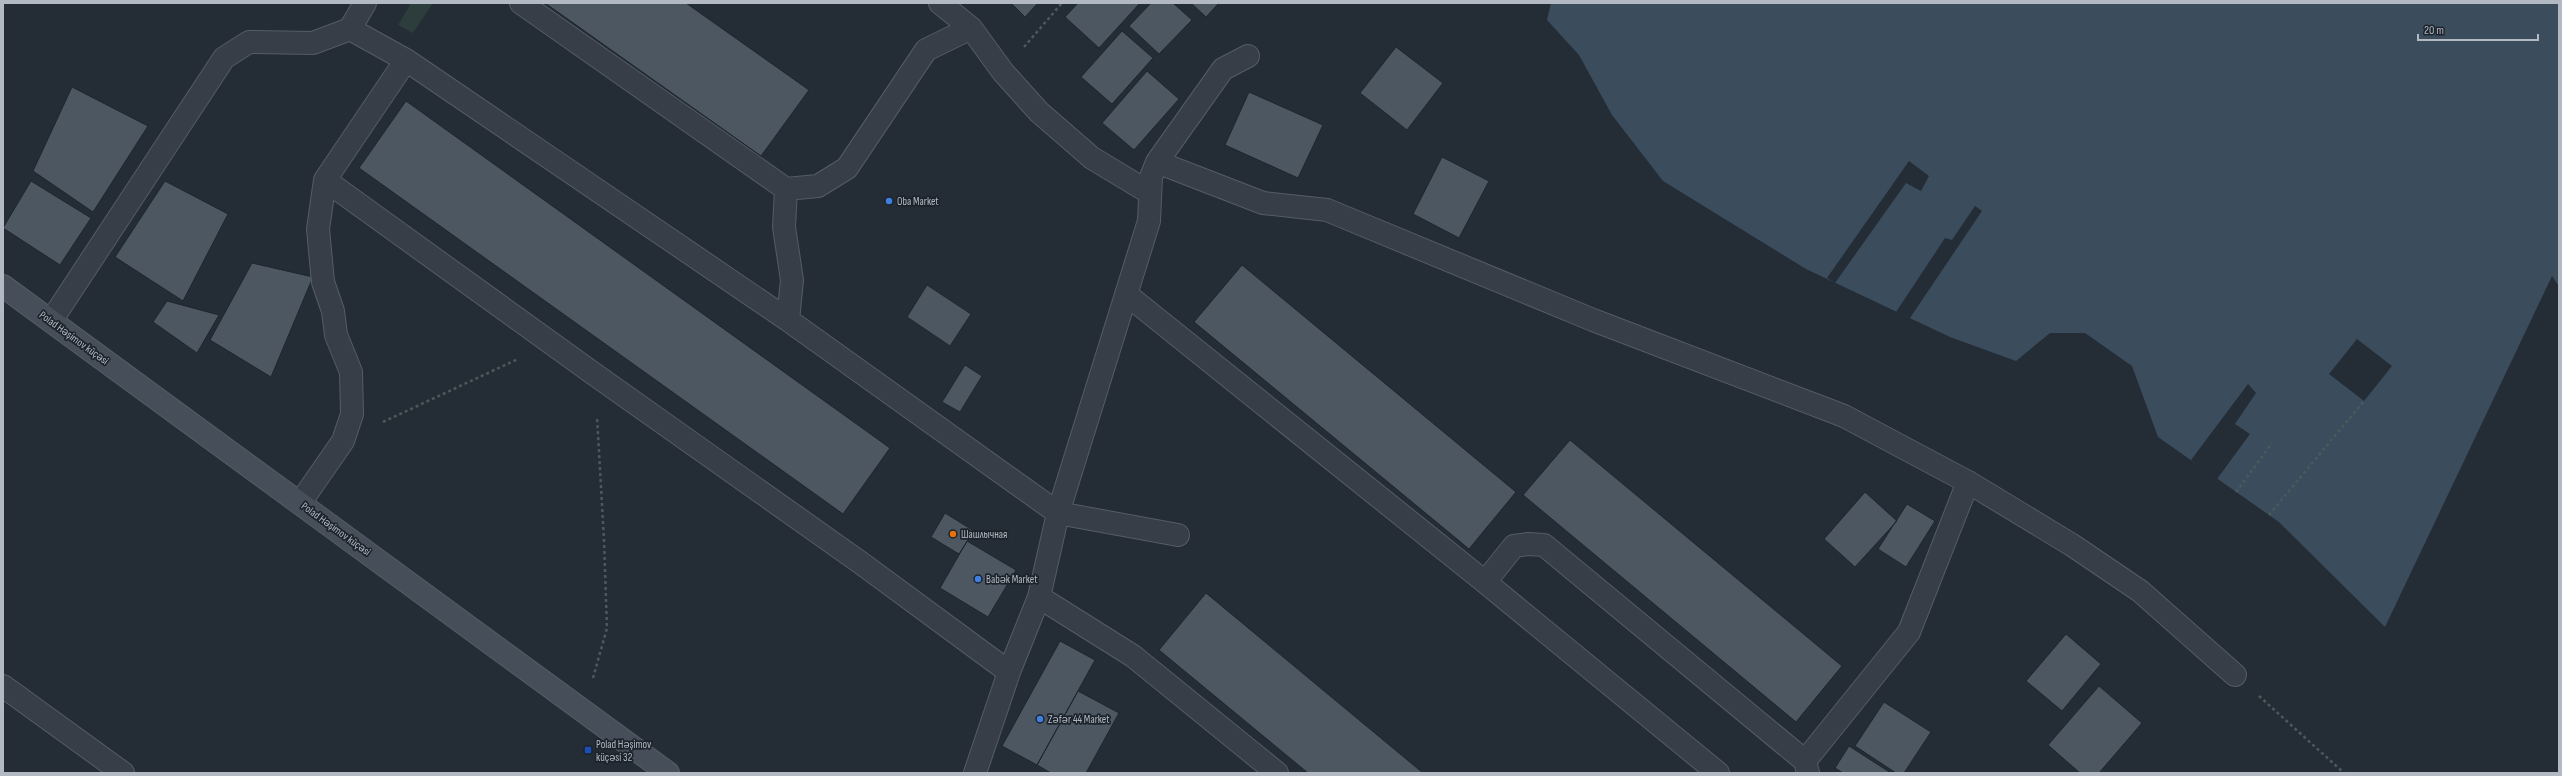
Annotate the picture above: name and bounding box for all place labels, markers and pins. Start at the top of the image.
place label: Oba Market [897,195,939,208]
marker: Oba Market [884,196,894,206]
place label: Шашлычная [961,528,1007,541]
marker: Шашлычная [948,529,958,539]
place label: Babək Market [986,573,1038,586]
marker: Babək Market [973,574,983,584]
place label: Zəfər 44 Market [1048,713,1110,726]
marker: Zəfər 44 Market [1035,714,1045,724]
place label: Polad Həşimov küçəsi 32 [596,738,652,764]
marker: Polad Həşimov küçəsi 32 [583,745,593,755]

